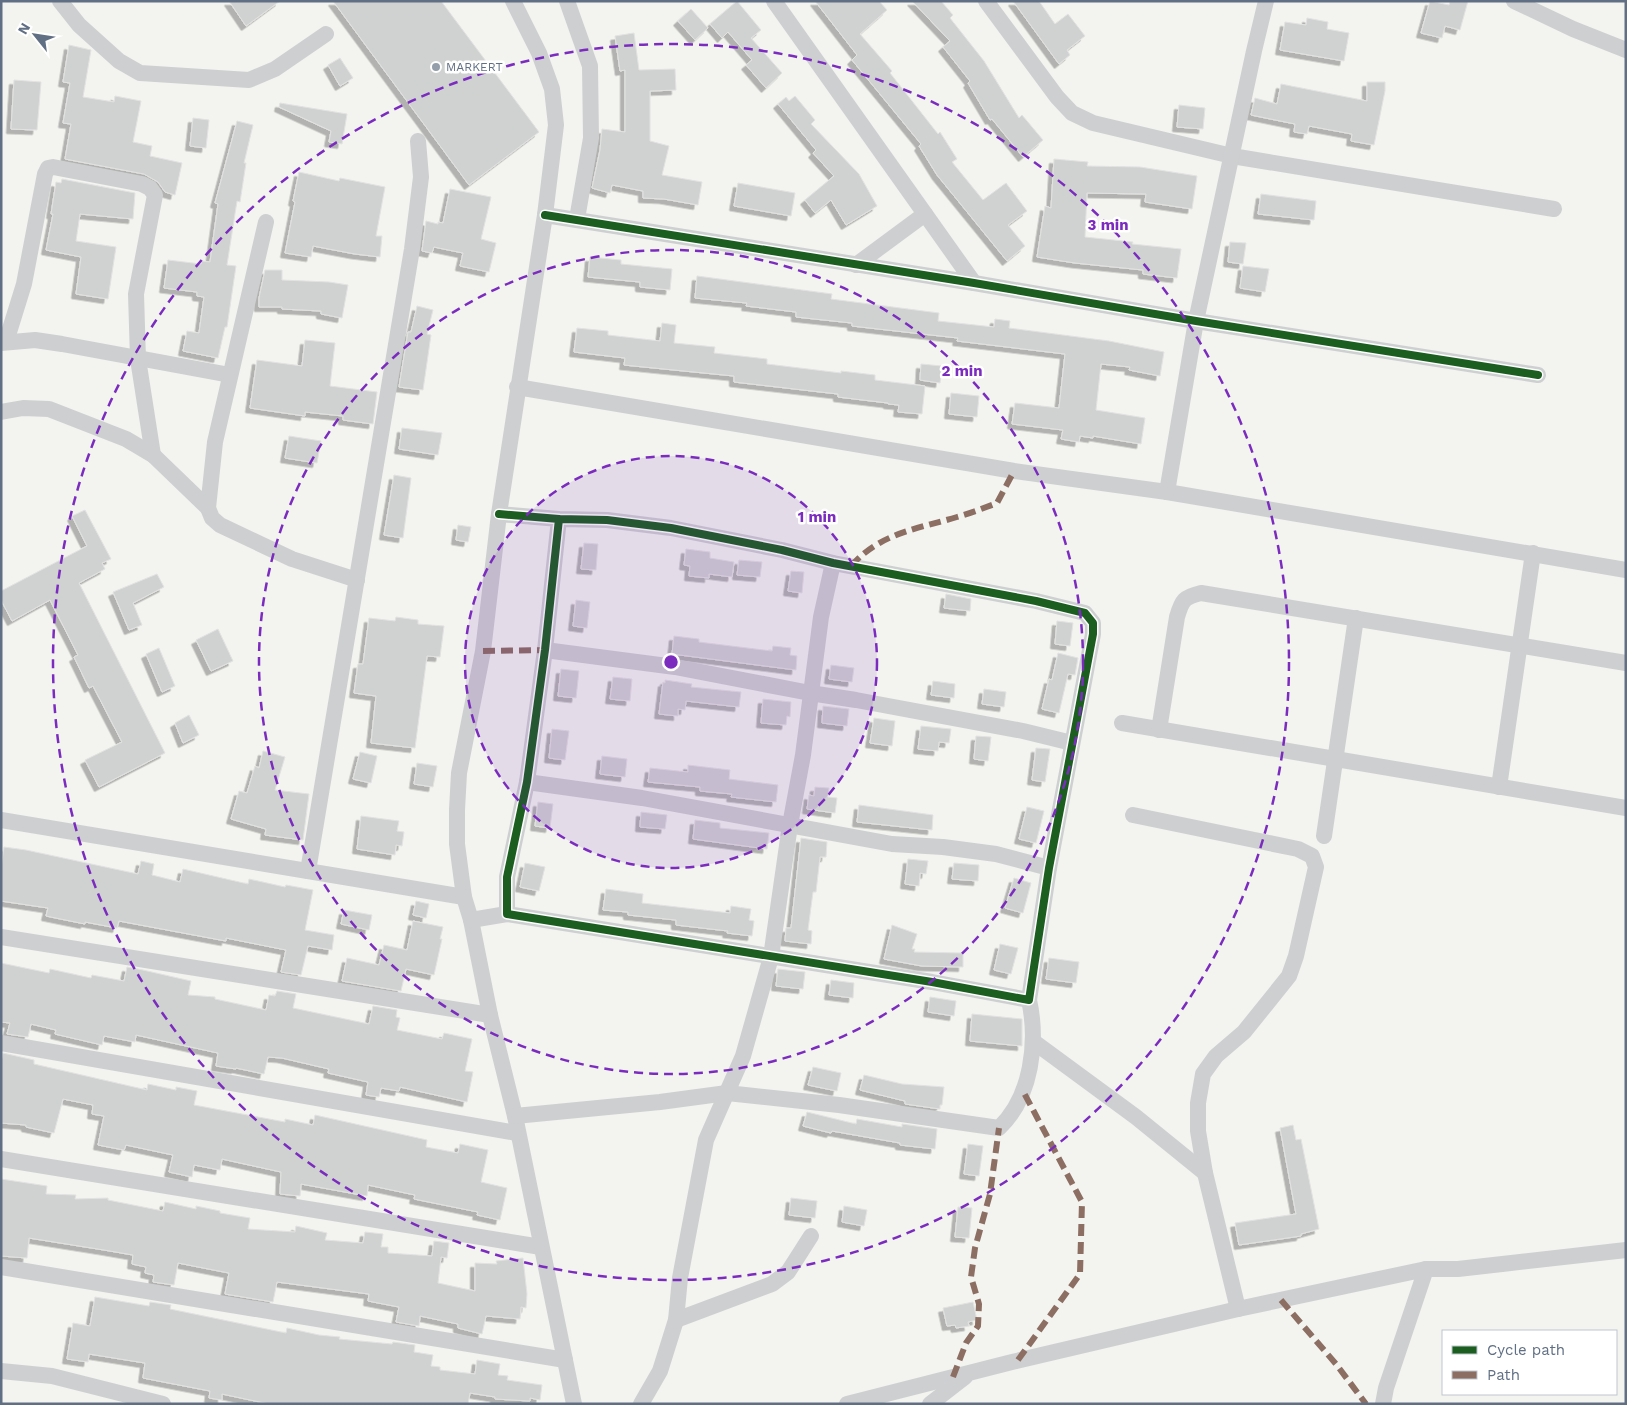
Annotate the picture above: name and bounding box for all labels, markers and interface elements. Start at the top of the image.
north arrow [10,10,60,60]
text: N [14,20,33,37]
place label: MARKERT [446,60,503,74]
marker: MARKERT [430,61,442,73]
text: 3 min [1088,216,1128,234]
text: 2 min [941,362,983,380]
text: 1 min [798,508,836,526]
centre of rings [662,653,680,671]
legend [1442,1330,1617,1395]
text: Cycle path [1487,1341,1565,1359]
text: Path [1487,1366,1520,1384]

